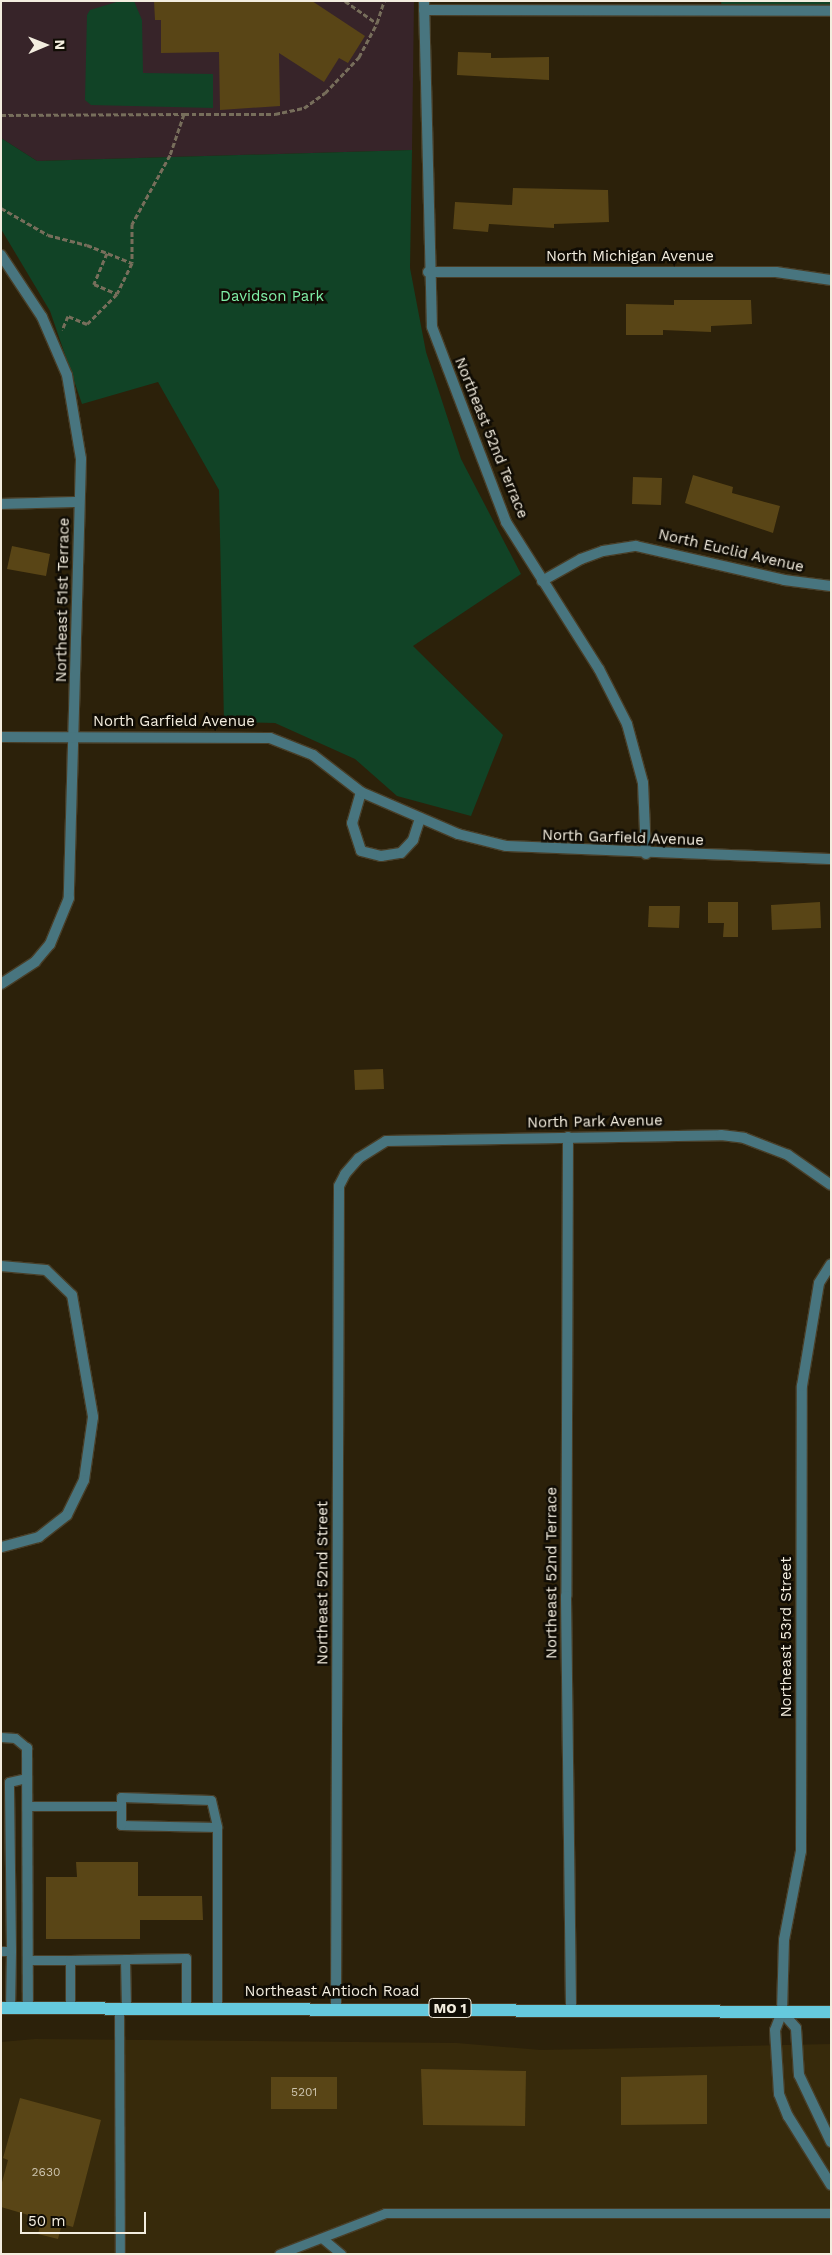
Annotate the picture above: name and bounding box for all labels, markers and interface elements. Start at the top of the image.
north arrow [20,20,70,70]
text: N [52,39,68,50]
street label: North Michigan Avenue [546,248,714,266]
park label: Davidson Park [220,288,324,306]
street label: Northeast 52nd Terrace [450,355,532,521]
street label: Northeast 51st Terrace [53,517,73,683]
street label: North Euclid Avenue [656,525,806,577]
street label: North Garfield Avenue [93,713,255,731]
street label: North Garfield Avenue [542,826,704,850]
street label: North Park Avenue [527,1112,663,1132]
street label: Northeast 52nd Terrace [543,1487,561,1659]
street label: Northeast 52nd Street [314,1501,332,1665]
street label: Northeast 53rd Street [778,1557,796,1717]
street label: Northeast Antioch Road [244,1983,420,2001]
road number: MO 1 [428,1996,472,2020]
house number: 5201 [291,2086,317,2100]
house number: 2630 [32,2166,60,2180]
scale bar [22,2202,149,2234]
text: 50 m [28,2212,65,2230]

